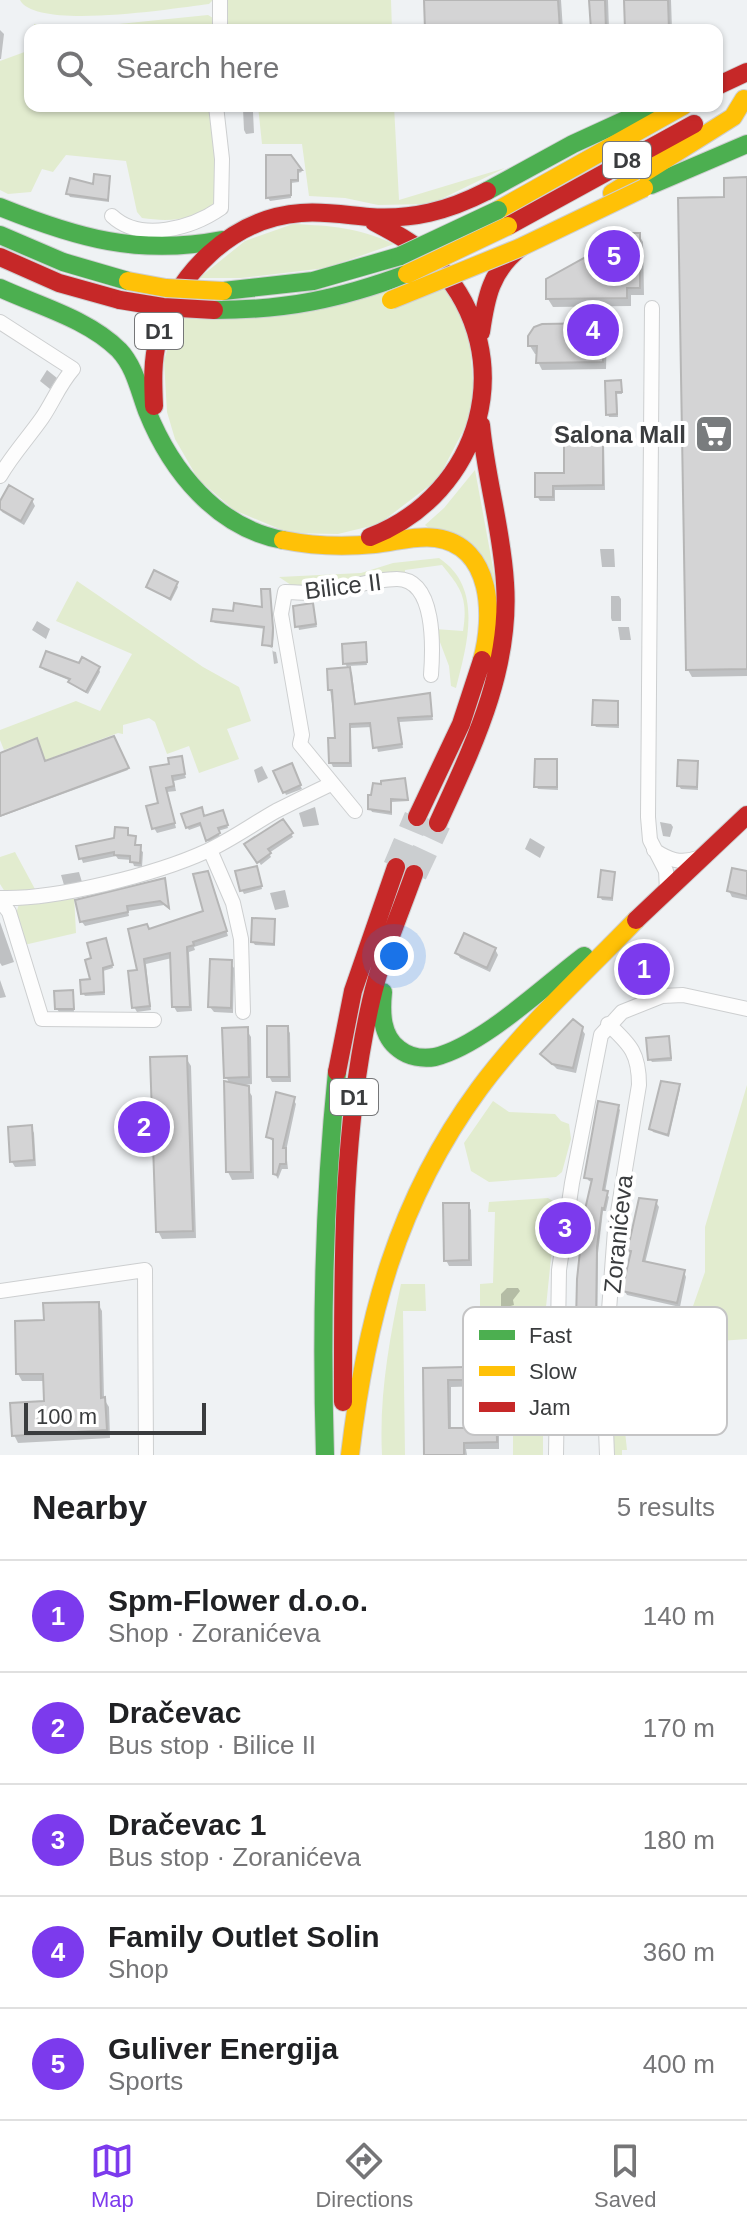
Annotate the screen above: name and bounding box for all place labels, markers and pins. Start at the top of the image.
pin: 5 [588,226,640,286]
pin: 4 [567,300,619,360]
supermarket icon: Salona Mall [693,413,735,455]
place label: Salona Mall [554,421,686,448]
pin: 1 [618,939,670,999]
pin: 2 [118,1097,170,1157]
pin: 3 [539,1198,591,1258]

